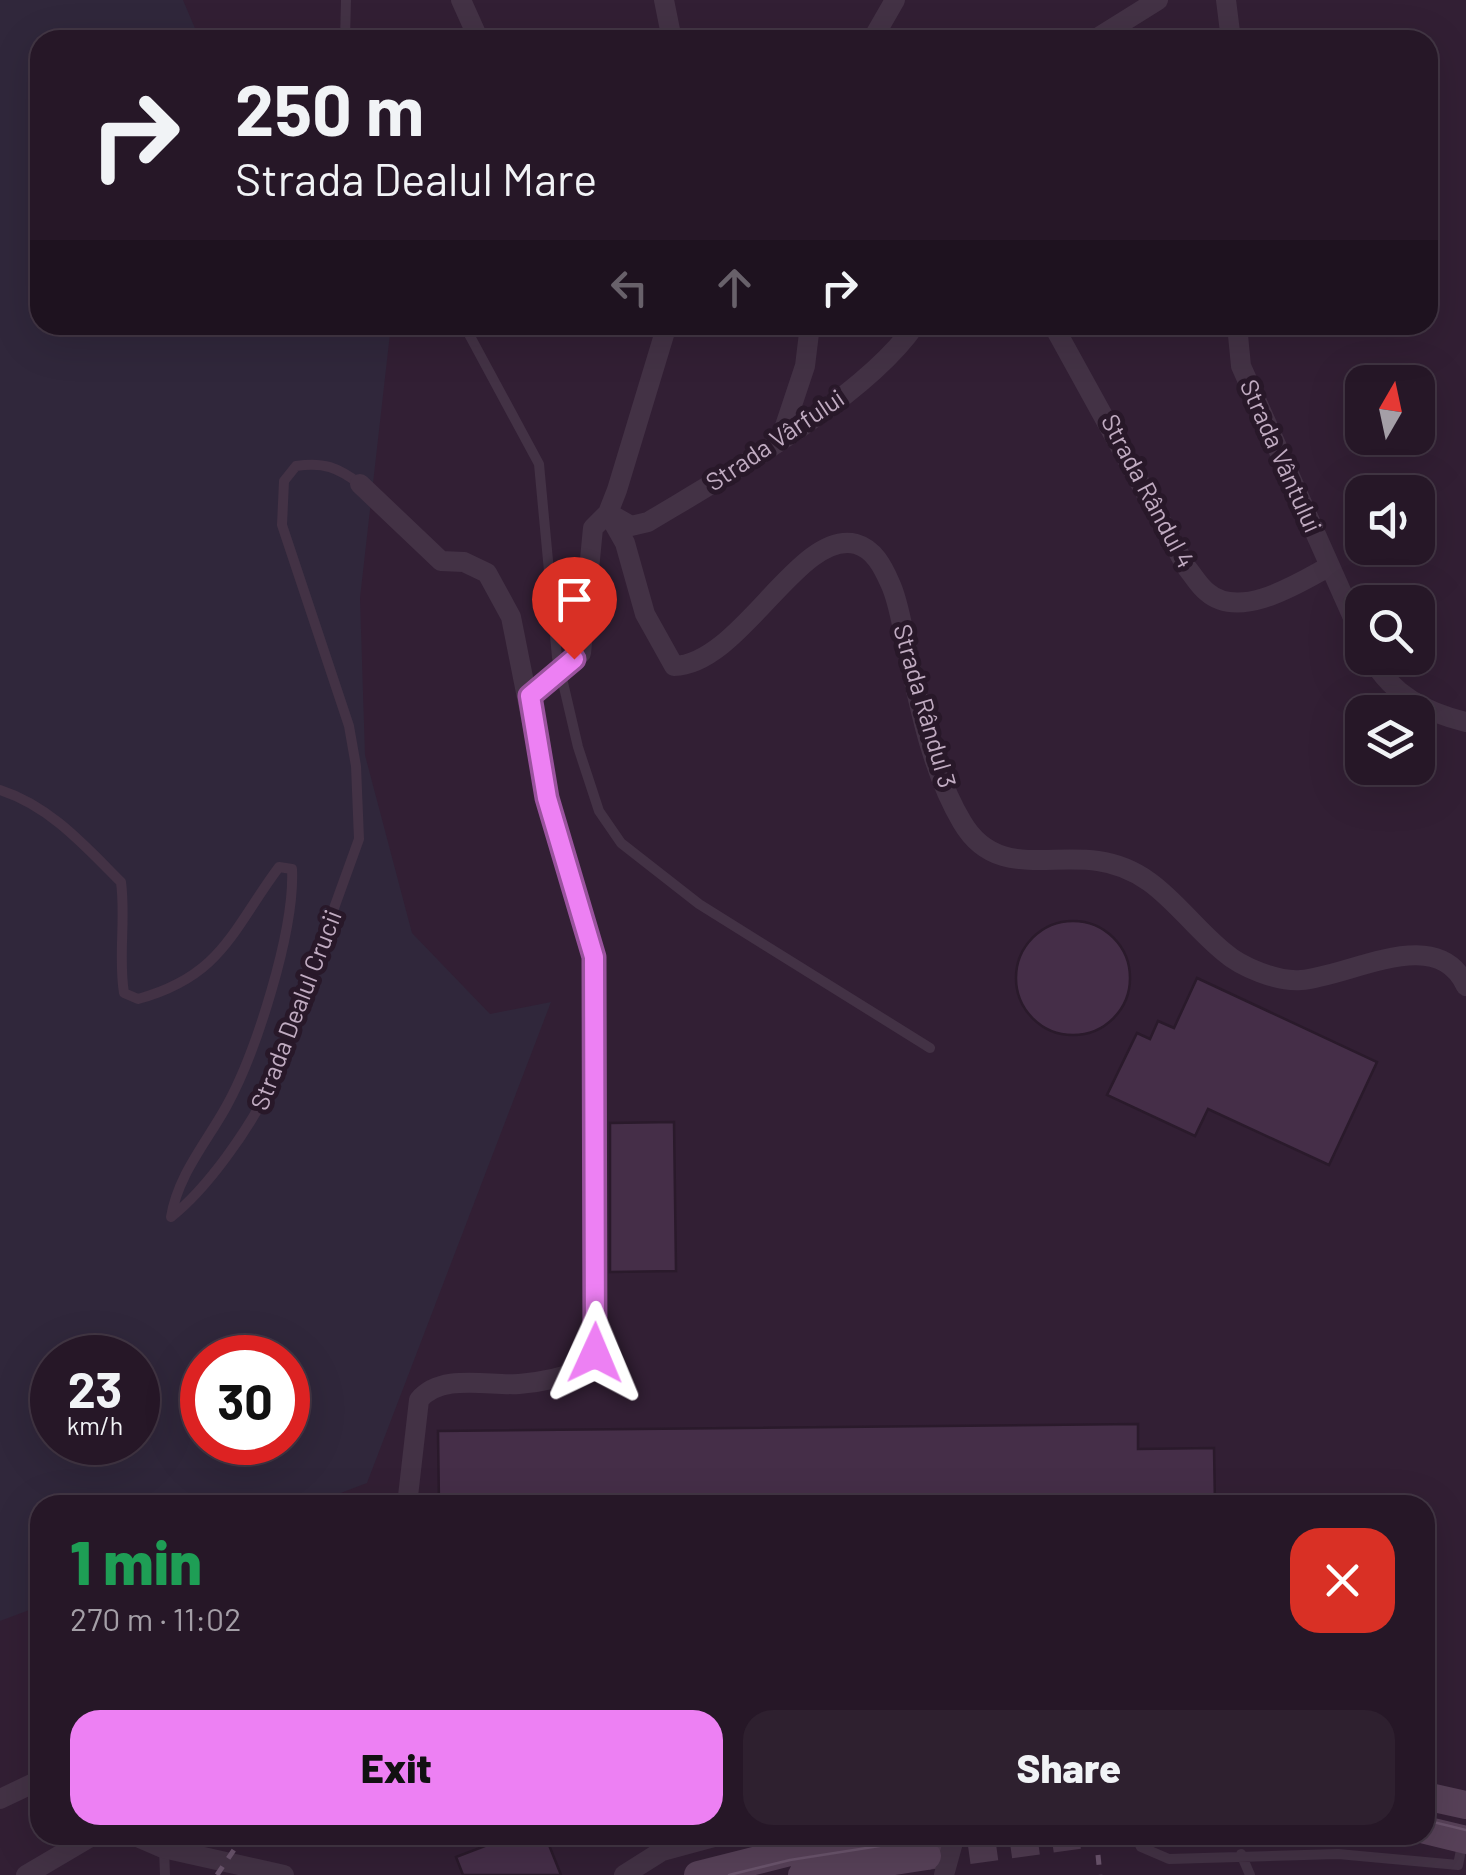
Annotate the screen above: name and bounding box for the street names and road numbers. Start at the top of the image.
street label: Strada Vântului [1235,374,1329,537]
street label: Strada Vârfului [700,382,849,496]
street label: Strada Rândul 4 [1096,408,1202,573]
street label: Strada Rândul 3 [888,620,964,791]
street label: Strada Dealul Crucii [243,905,347,1114]

